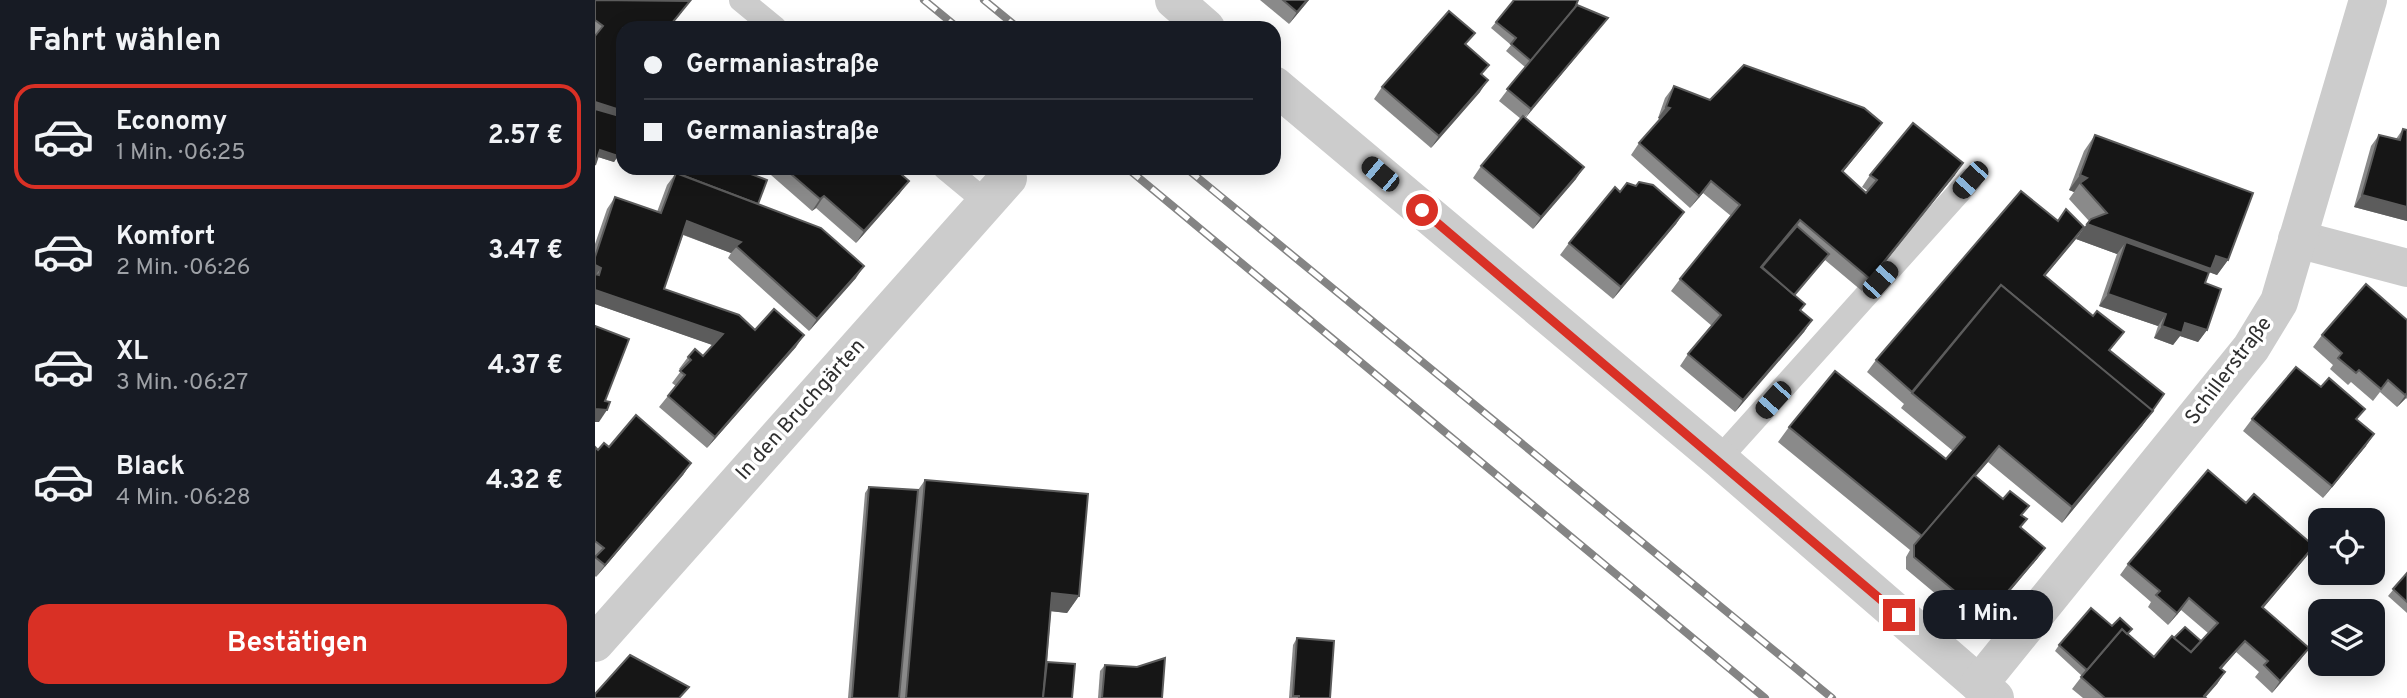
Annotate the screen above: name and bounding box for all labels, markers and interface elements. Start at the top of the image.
text: Fahrt wählen [28,22,221,62]
text: Germaniastraße [686,49,879,82]
icon: car [32,105,95,168]
text: Economy [116,106,227,139]
text: Germaniastraße [686,116,879,149]
text: 2.57 € [488,120,563,153]
text: 1 Min. · 06:25 [116,139,245,168]
car [1358,152,1403,196]
car [1949,157,1992,203]
route start [1406,194,1438,226]
icon: car [32,220,95,283]
text: Komfort [116,221,215,254]
text: 3.47 € [488,235,563,268]
text: 2 Min. · 06:26 [116,254,250,283]
car [1859,257,1902,303]
street label: Schillerstraße [2179,311,2279,431]
street label: In den Bruchgärten [730,334,872,486]
icon: car [32,335,95,398]
text: XL [116,336,148,369]
text: 4.37 € [488,350,563,383]
text: 3 Min. · 06:27 [116,369,248,398]
car [1752,377,1795,423]
icon: car [32,450,95,513]
text: Black [116,451,185,484]
text: 4.32 € [486,465,563,498]
text: 4 Min. · 06:28 [116,484,251,513]
map controls [2308,508,2385,676]
button: locate [2308,508,2385,585]
callout: 1 Min. [1923,590,2053,640]
route end [1883,599,1915,631]
button: layers [2308,599,2385,676]
text: 1 Min. [1958,600,2018,629]
button: Bestätigen [28,604,567,684]

